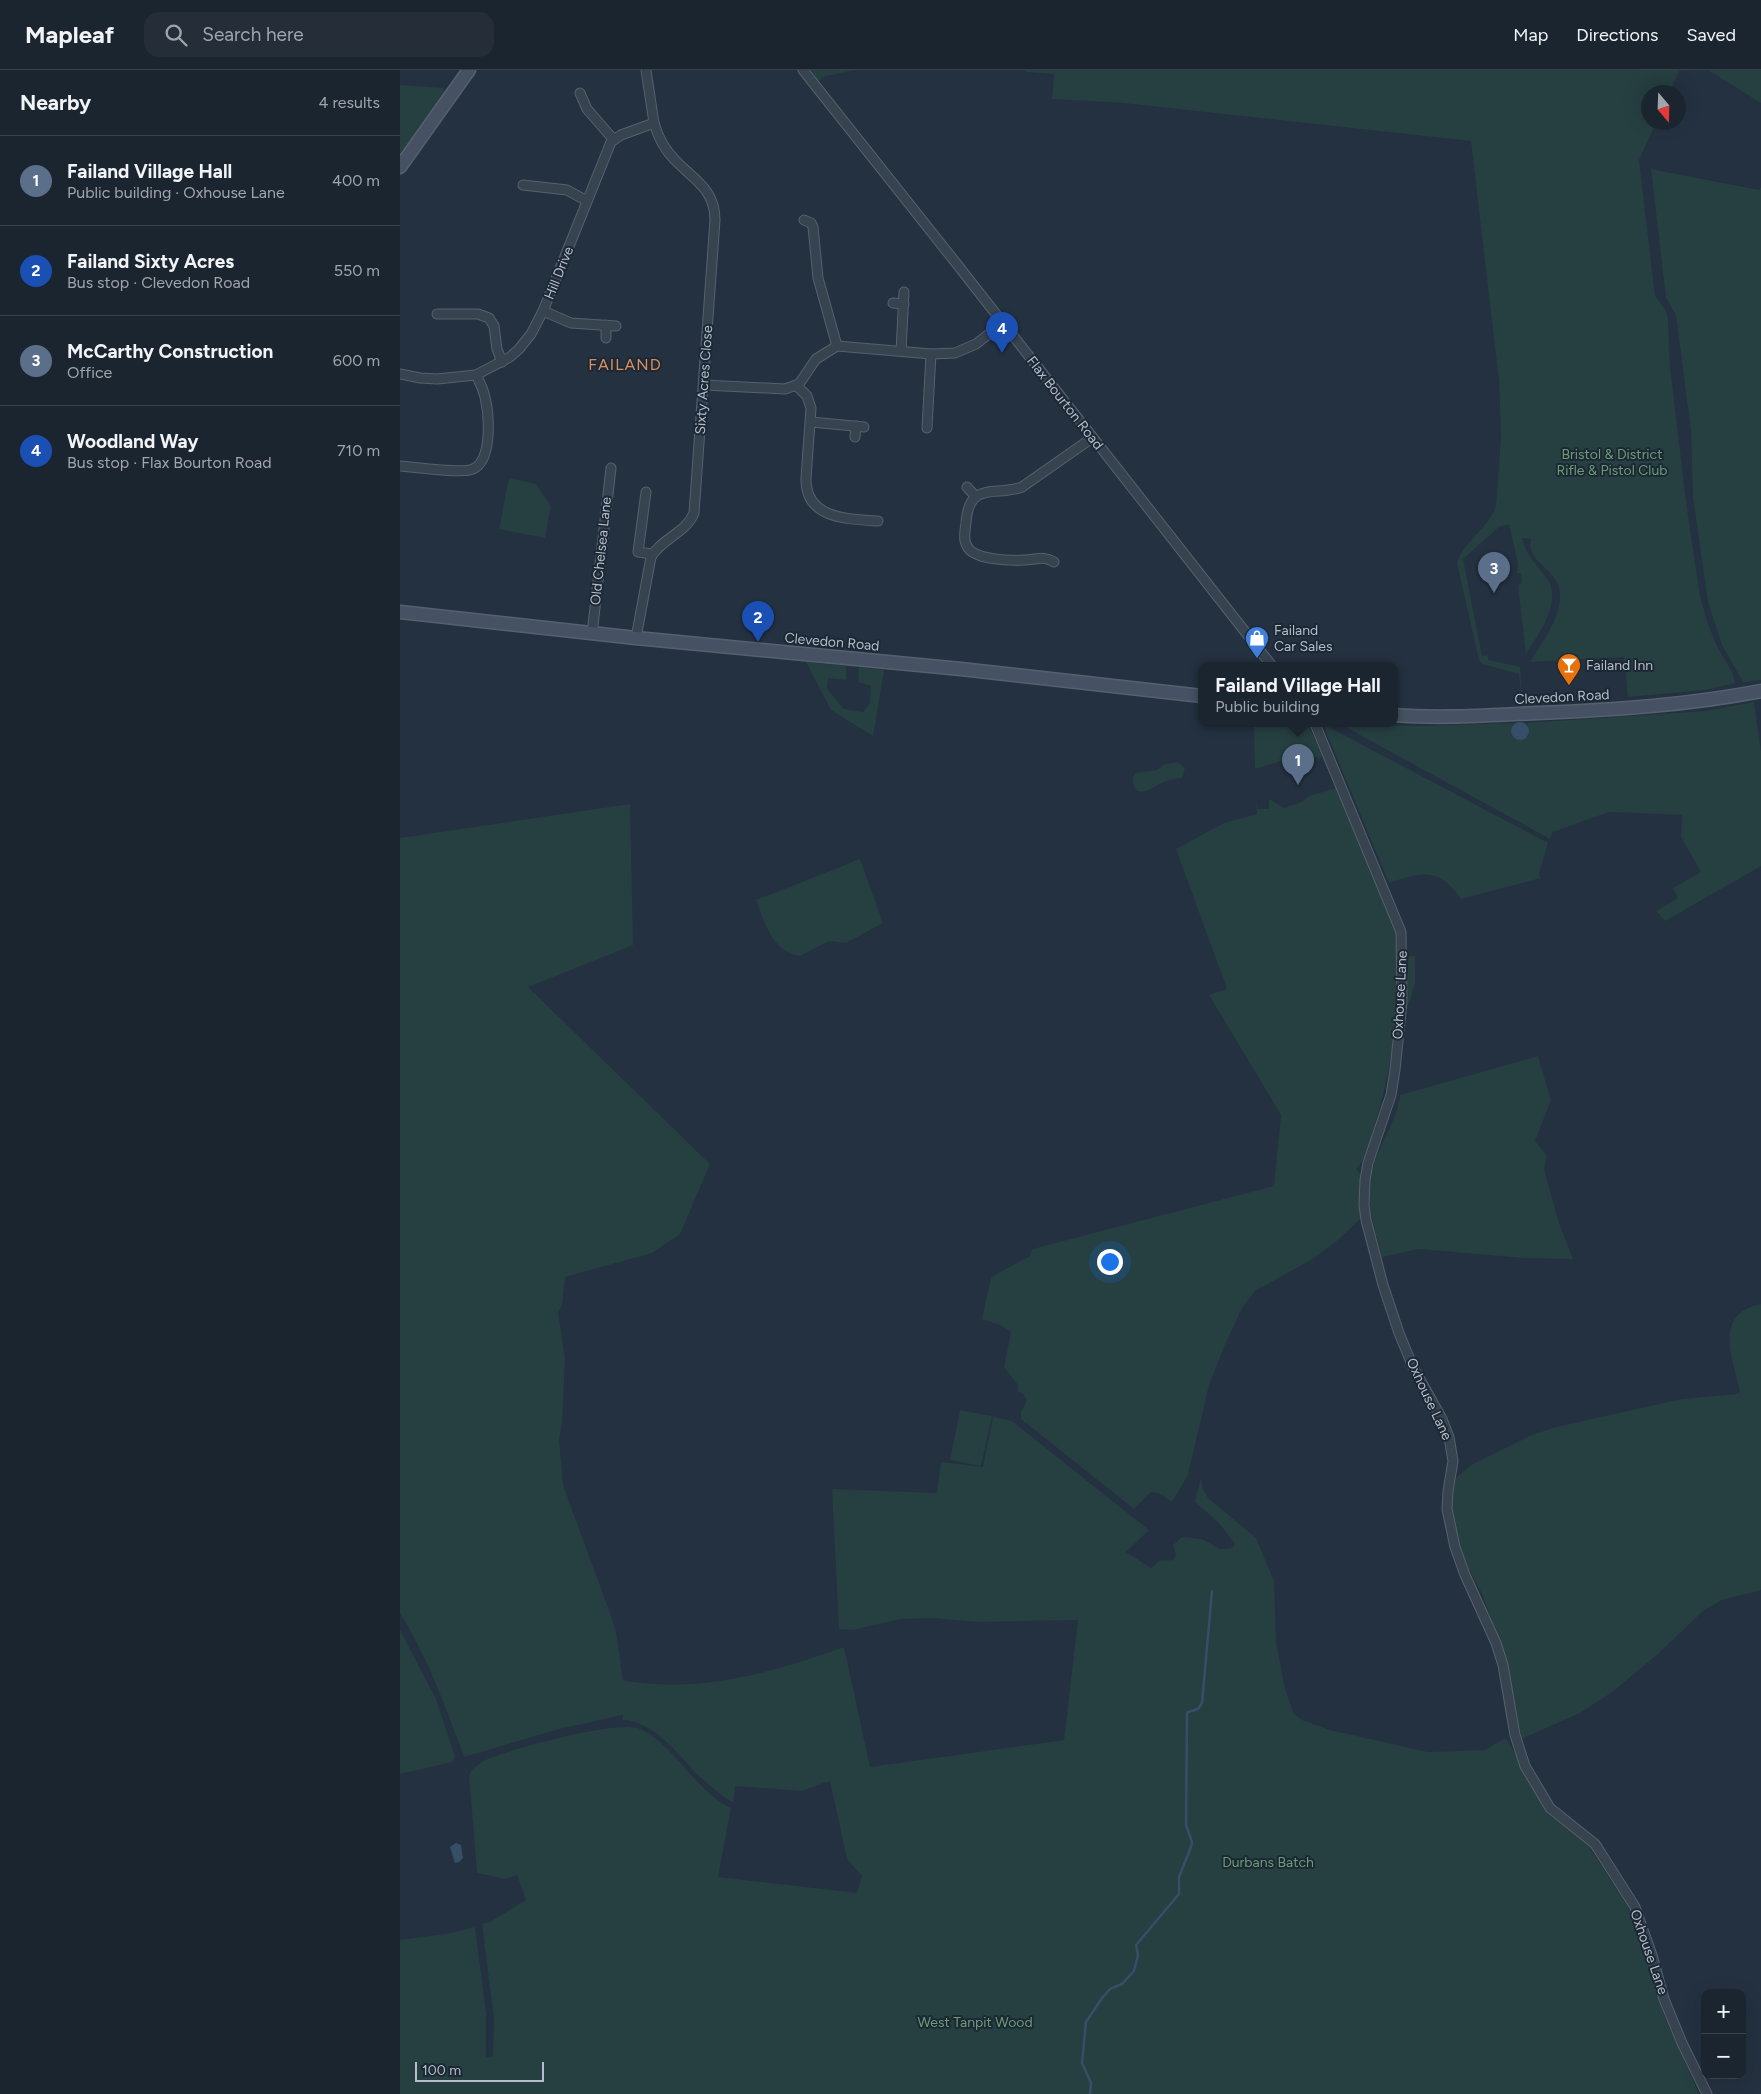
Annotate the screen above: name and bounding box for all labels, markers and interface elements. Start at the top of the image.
search box [144,12,494,57]
text: Mapleaf [25,20,114,49]
icon: search [162,21,190,49]
text: Search here [202,23,304,46]
text: Map [1513,24,1548,46]
text: Directions [1576,24,1658,46]
text: Saved [1686,24,1736,46]
north arrow [1641,85,1686,130]
text: Nearby [20,90,91,115]
text: 4 results [319,93,380,112]
text: Failand Village Hall [67,160,232,183]
text: 1 [33,171,39,190]
text: 400 m [332,171,380,190]
text: Public building · Oxhouse Lane [67,183,285,202]
street label: Hill Drive [541,244,577,302]
text: Failand Sixty Acres [67,250,234,273]
text: 2 [31,261,41,280]
text: 550 m [334,261,380,280]
text: Bus stop · Clevedon Road [67,273,250,292]
pin: 4 [986,312,1018,353]
street label: Sixty Acres Close [692,324,716,435]
text: McCarthy Construction [67,340,273,363]
text: 3 [32,351,40,370]
text: 600 m [333,351,380,370]
street label: Flax Bourton Road [1023,353,1107,453]
district label: FAILAND [588,355,662,374]
text: Office [67,363,112,382]
text: Woodland Way [67,430,198,453]
text: 4 [31,441,41,460]
text: 710 m [337,441,380,460]
park label: Bristol & District Rifle & Pistol Club [1557,446,1667,479]
text: Bus stop · Flax Bourton Road [67,453,272,472]
street label: Old Chelsea Lane [587,496,615,606]
pin: 3 [1478,552,1510,593]
pin: 2 [742,601,774,642]
place label: Failand Car Sales [1274,622,1332,655]
shop icon: Failand Car Sales [1244,625,1270,659]
street label: Clevedon Road [784,629,880,655]
bar icon: Failand Inn [1556,652,1582,686]
place label: Failand Inn [1586,657,1653,674]
popup [1198,662,1398,727]
text: Failand Village Hall [1215,674,1381,697]
street label: Clevedon Road [1514,686,1610,708]
text: Public building [1215,697,1320,716]
pin: 1 [1282,744,1314,785]
street label: Oxhouse Lane [1389,950,1411,1040]
your location [1097,1249,1123,1275]
street label: Oxhouse Lane [1403,1355,1456,1443]
park label: Durbans Batch [1222,1854,1314,1871]
street label: Oxhouse Lane [1627,1907,1672,1997]
map controls [1701,1989,1746,2079]
button: + [1701,1989,1746,2034]
park label: West Tanpit Wood [917,2014,1033,2031]
button: − [1701,2034,1746,2079]
scale bar [415,2059,544,2082]
text: 100 m [422,2062,461,2079]

